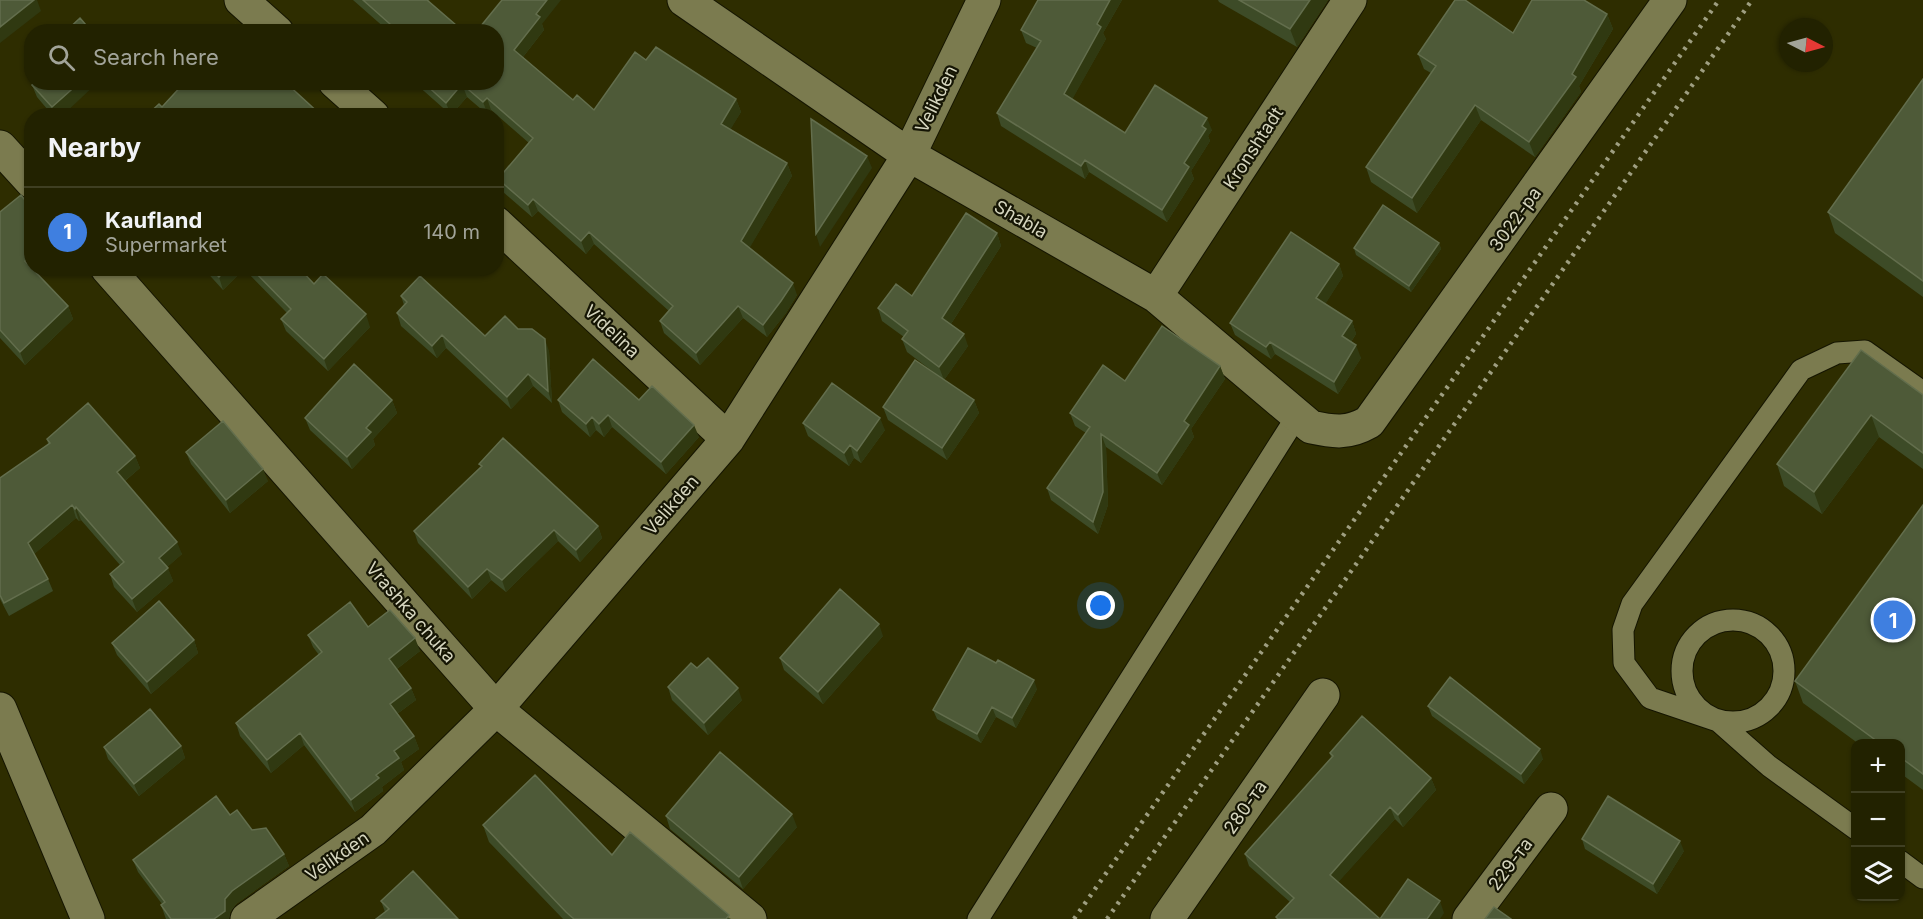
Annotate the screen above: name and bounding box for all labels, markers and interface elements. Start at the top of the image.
north arrow [1779,18,1833,72]
search box [24,24,504,90]
icon: search [45,41,78,74]
text: Search here [93,44,219,70]
street label: Velikden [911,62,961,136]
street label: Kronshtadt [1219,103,1287,193]
text: Nearby [48,132,141,163]
street label: 3022-ра [1485,183,1545,255]
street label: Shabla [991,195,1051,243]
text: Kaufland [105,207,202,233]
text: 1 [63,220,72,244]
text: 140 m [423,220,480,244]
text: Supermarket [105,233,227,257]
street label: Videlina [580,300,644,362]
street label: Velikden [639,471,703,539]
street label: Vrashka chuka [362,558,460,666]
your location [1086,591,1115,620]
pin: 1 [1874,598,1912,642]
map controls [1851,739,1905,901]
button: + [1851,739,1905,793]
street label: 280-та [1219,776,1271,838]
button: − [1851,793,1905,847]
street label: Velikden [301,827,373,885]
street label: 229-та [1484,834,1536,894]
button: layers [1851,847,1905,901]

